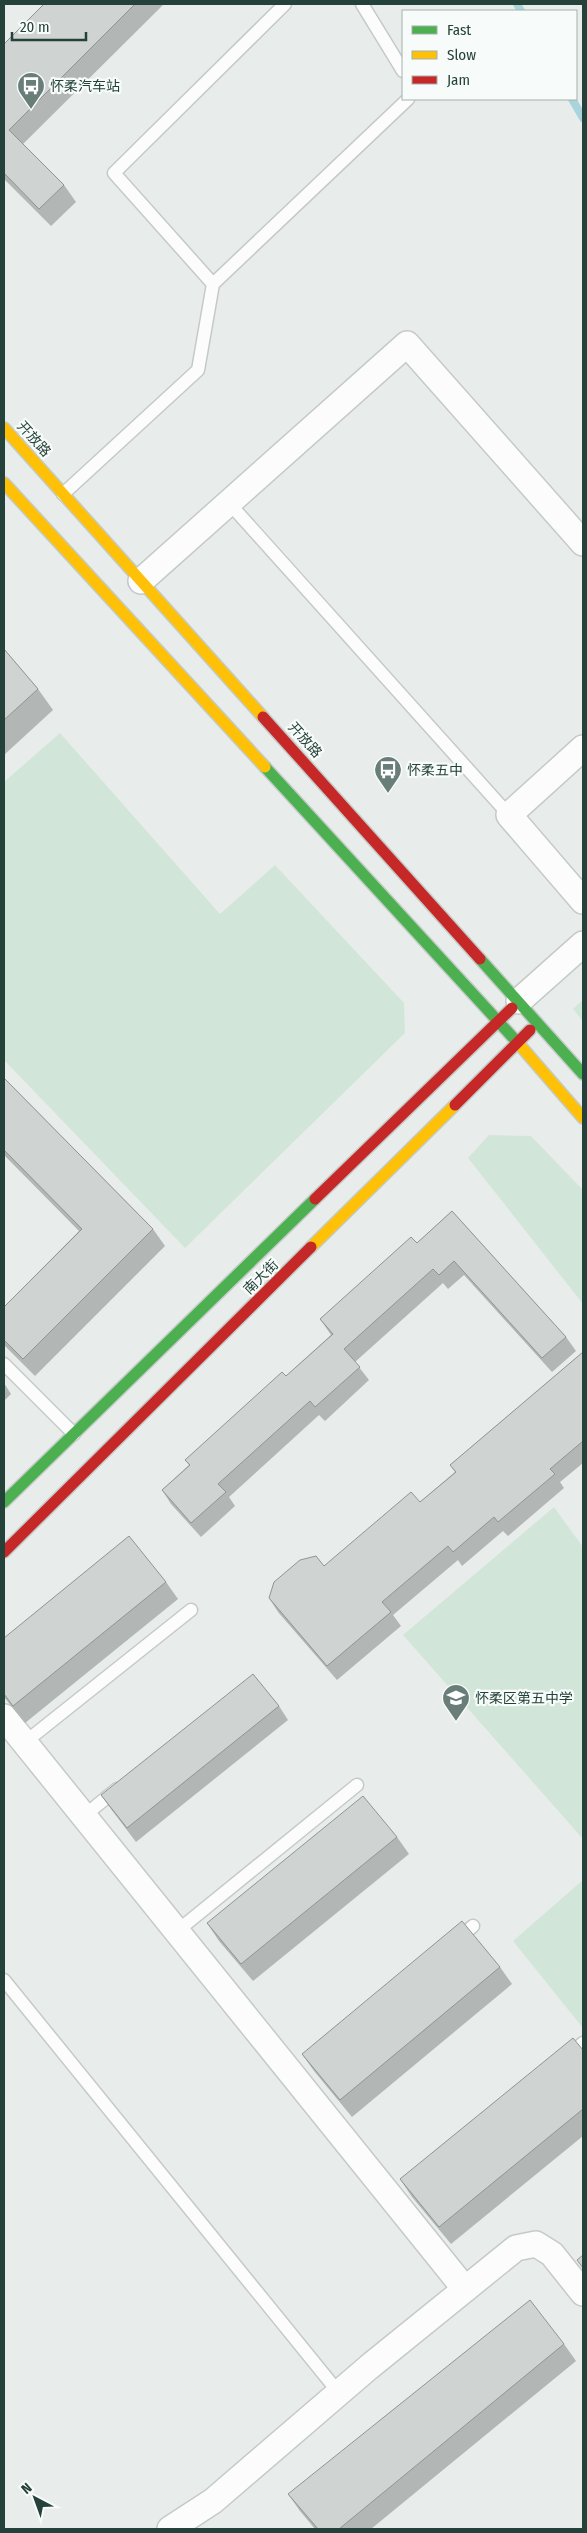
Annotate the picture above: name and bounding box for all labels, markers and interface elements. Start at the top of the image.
scale bar [12,10,86,42]
legend [402,10,577,100]
text: 20 m [20,18,50,36]
text: Fast [447,21,471,39]
text: Slow [447,46,476,64]
bus stop icon: 怀柔汽车站 [16,71,46,110]
text: Jam [447,71,470,89]
place label: 怀柔汽车站 [50,78,120,95]
street label: 开放路 [14,418,54,460]
street label: 开放路 [285,719,325,761]
bus stop icon: 怀柔五中 [373,755,403,794]
place label: 怀柔五中 [407,762,463,779]
street label: 南大街 [240,1256,282,1298]
school or university icon: 怀柔区第五中学 [441,1683,471,1722]
place label: 怀柔区第五中学 [475,1690,573,1707]
north arrow [10,2473,60,2523]
text: N [18,2479,36,2498]

